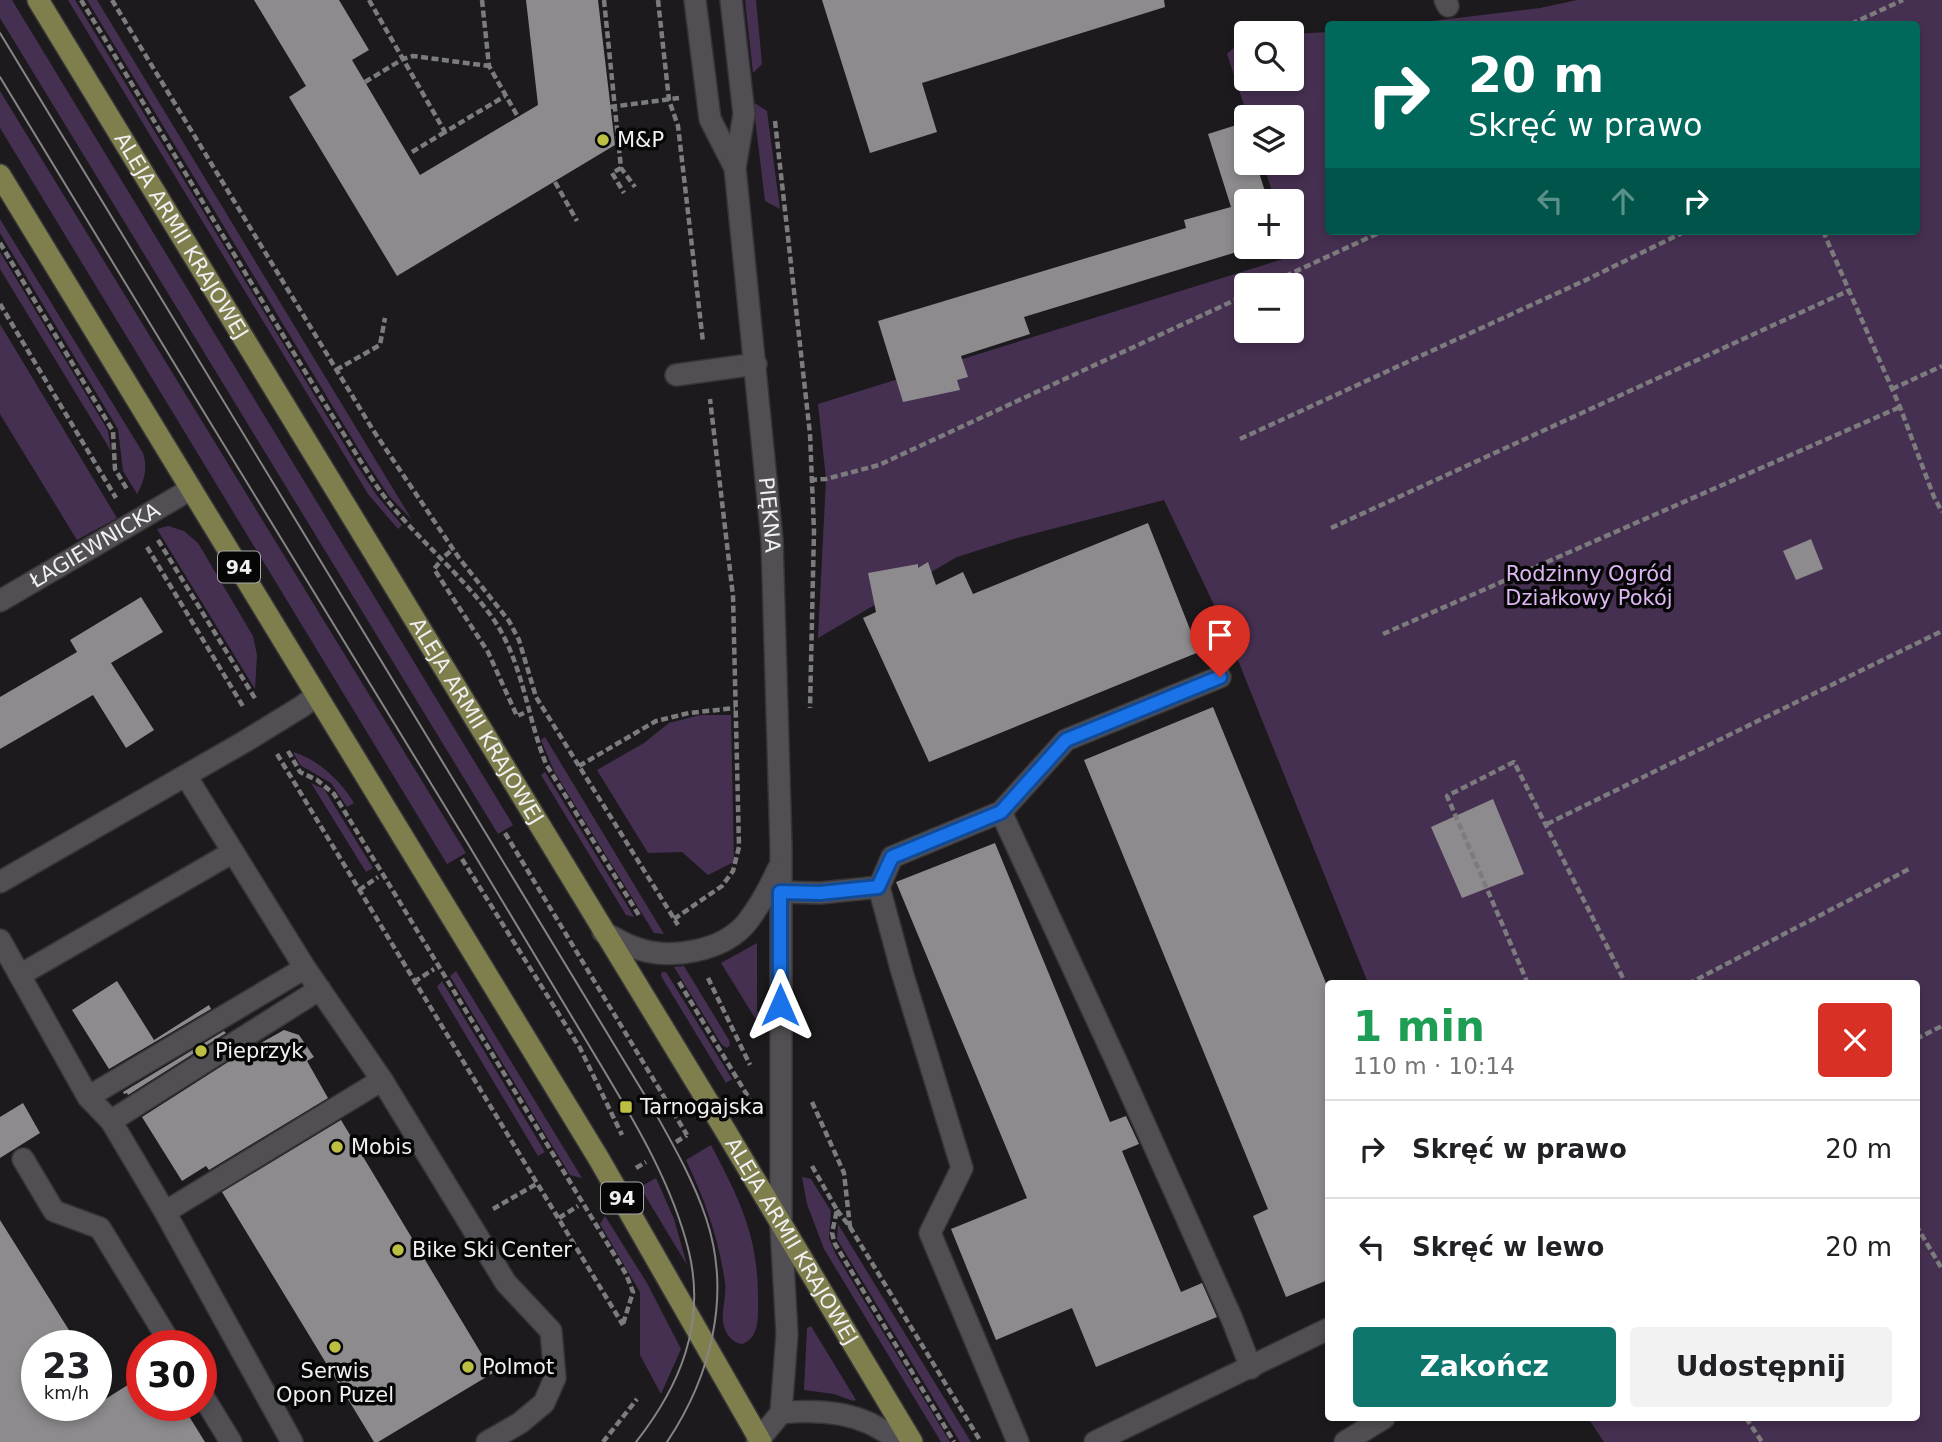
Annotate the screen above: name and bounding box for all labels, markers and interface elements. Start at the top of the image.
map controls [1234,21,1304,343]
button: search [1234,21,1304,91]
text: 20 m [1468,47,1604,104]
icon: right [1353,49,1444,140]
button: layers [1234,105,1304,175]
text: Skręć w prawo [1468,106,1703,144]
street label: ALEJA ARMII KRAJOWEJ [109,128,253,343]
place label: M&P [617,128,664,152]
marker: M&P [595,132,611,148]
icon: left [1531,182,1569,220]
icon: ahead [1604,182,1642,220]
icon: right [1677,182,1715,220]
button: + [1234,189,1304,259]
button: − [1234,273,1304,343]
street label: PIĘKNA [754,476,784,554]
street label: ŁAGIEWNICKA [25,498,165,593]
road number: 94 [218,552,260,582]
park label: Rodzinny Ogród Działkowy Pokój [1505,562,1673,610]
pin [1190,605,1250,677]
street label: ALEJA ARMII KRAJOWEJ [405,613,548,829]
icon: arrive [1201,616,1239,654]
position arrow [743,968,817,1042]
text: 1 min [1353,1002,1485,1051]
button: close [1818,1003,1892,1077]
place label: Pieprzyk [215,1039,304,1063]
marker: Pieprzyk [193,1043,209,1059]
text: 110 m · 10:14 [1353,1053,1515,1079]
place label: Tarnogajska [639,1095,764,1119]
marker: Tarnogajska [618,1099,634,1115]
icon: right [1353,1130,1391,1168]
street label: ALEJA ARMII KRAJOWEJ [720,1133,863,1349]
text: Skręć w prawo [1412,1134,1627,1164]
text: 20 m [1825,1134,1892,1164]
place label: Mobis [351,1135,412,1159]
marker: Mobis [329,1139,345,1155]
road number: 94 [601,1182,643,1214]
icon: left [1353,1228,1391,1266]
text: Skręć w lewo [1412,1232,1604,1262]
text: 20 m [1825,1232,1892,1262]
place label: Bike Ski Center [412,1238,572,1262]
marker: Bike Ski Center [390,1242,406,1258]
button: Zakończ [1353,1327,1616,1407]
button: Udostępnij [1630,1327,1892,1407]
speed limit sign: 30 [126,1330,217,1421]
marker: Serwis Opon Puzel [327,1339,343,1355]
text: 23 [42,1346,91,1386]
place label: Polmot [482,1355,554,1379]
place label: Serwis Opon Puzel [276,1359,394,1407]
marker: Polmot [460,1359,476,1375]
text: km/h [44,1382,89,1403]

